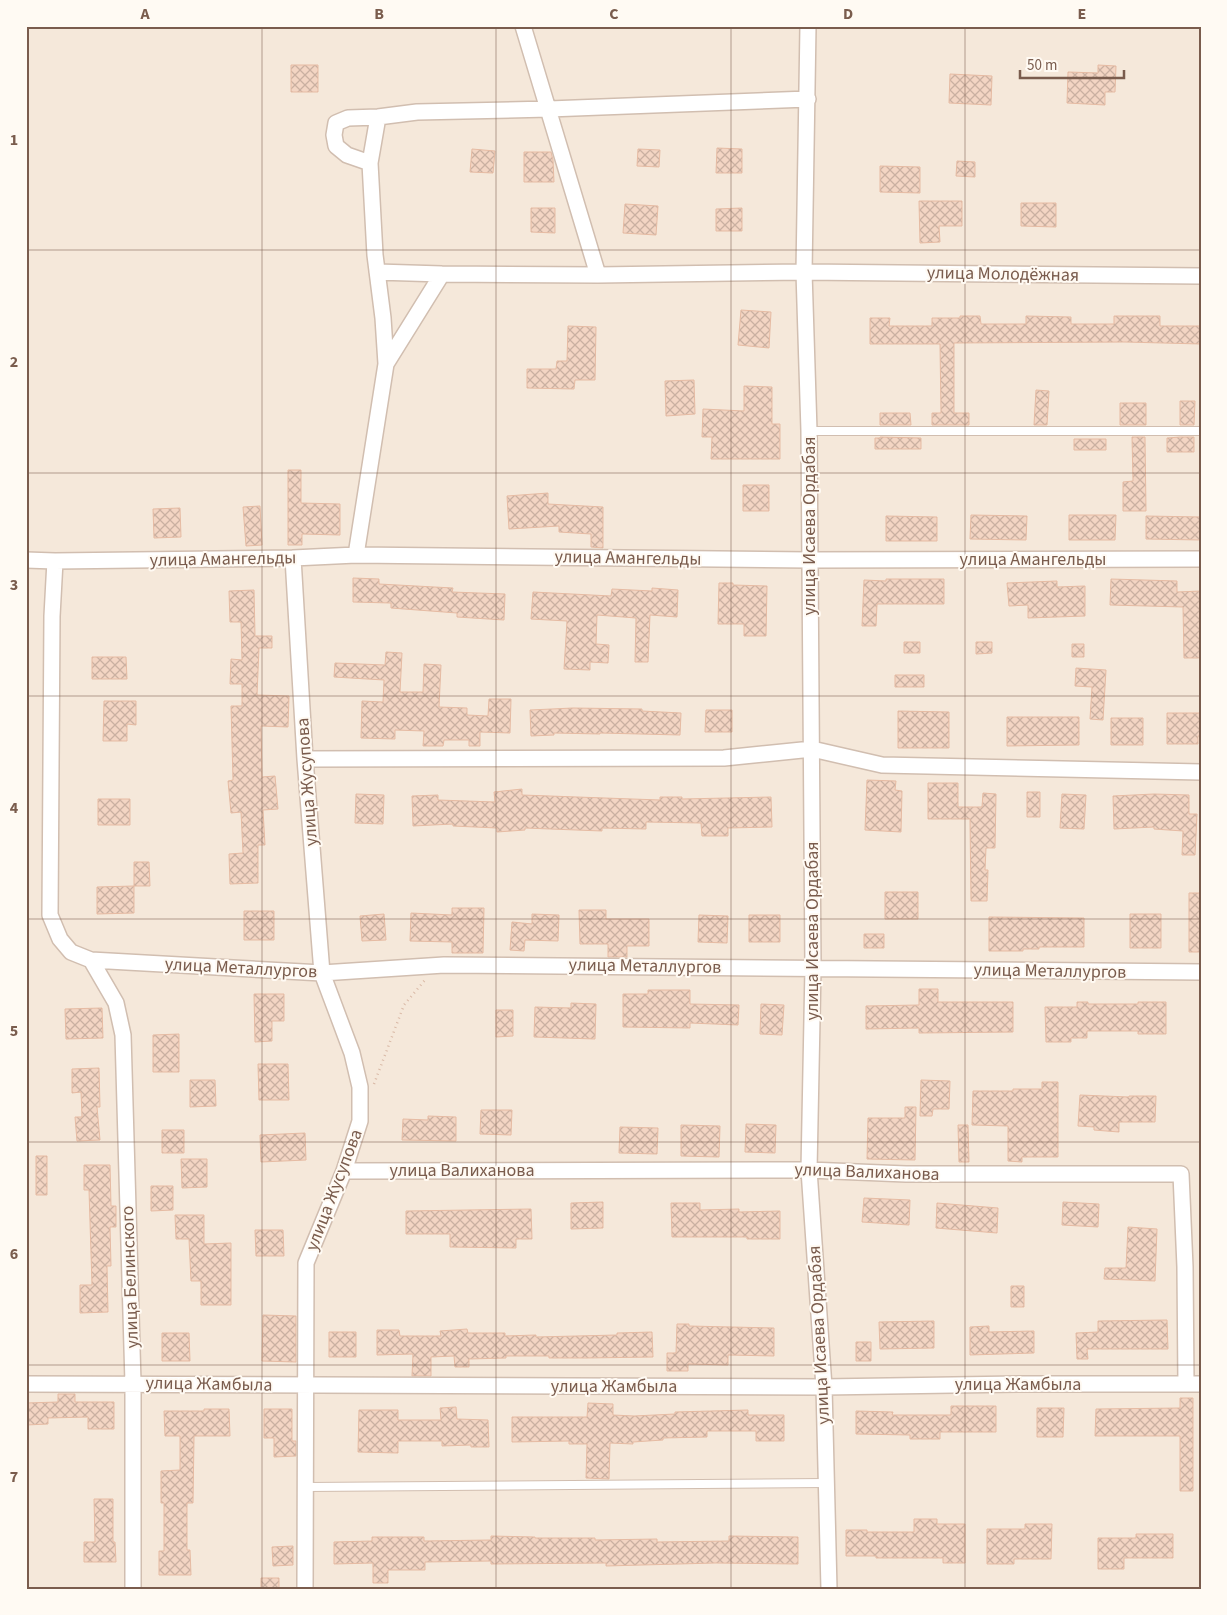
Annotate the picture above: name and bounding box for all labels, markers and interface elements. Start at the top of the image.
text: A [139,3,150,25]
text: B [374,3,384,25]
text: C [609,3,619,25]
text: D [843,3,853,25]
text: E [1078,3,1086,25]
scale bar [1020,48,1123,80]
text: 50 m [1027,55,1057,76]
text: 1 [10,129,18,151]
street label: улица Молодёжная [927,260,1079,288]
text: 2 [10,351,18,373]
street label: улица Исаева Ордабая [797,436,822,616]
street label: улица Амангельды [554,544,702,572]
street label: улица Амангельды [149,545,297,573]
street label: улица Амангельды [960,547,1106,572]
text: 3 [10,574,18,596]
street label: улица Жусупова [290,717,324,847]
text: 4 [10,797,19,819]
street label: улица Исаева Ордабая [800,841,825,1021]
street label: улица Металлургов [164,952,318,984]
street label: улица Металлургов [568,952,722,980]
street label: улица Металлургов [973,957,1127,985]
text: 5 [10,1020,18,1042]
street label: улица Жусупова [299,1126,369,1254]
street label: улица Валиханова [794,1157,940,1187]
street label: улица Валиханова [389,1158,535,1183]
street label: улица Белинского [115,1205,145,1349]
text: 6 [10,1243,18,1265]
street label: улица Исаева Ордабая [802,1245,836,1425]
street label: улица Жамбыла [145,1370,273,1398]
street label: улица Жамбыла [955,1372,1081,1397]
street label: улица Жамбыла [551,1374,677,1399]
text: 7 [10,1466,18,1488]

